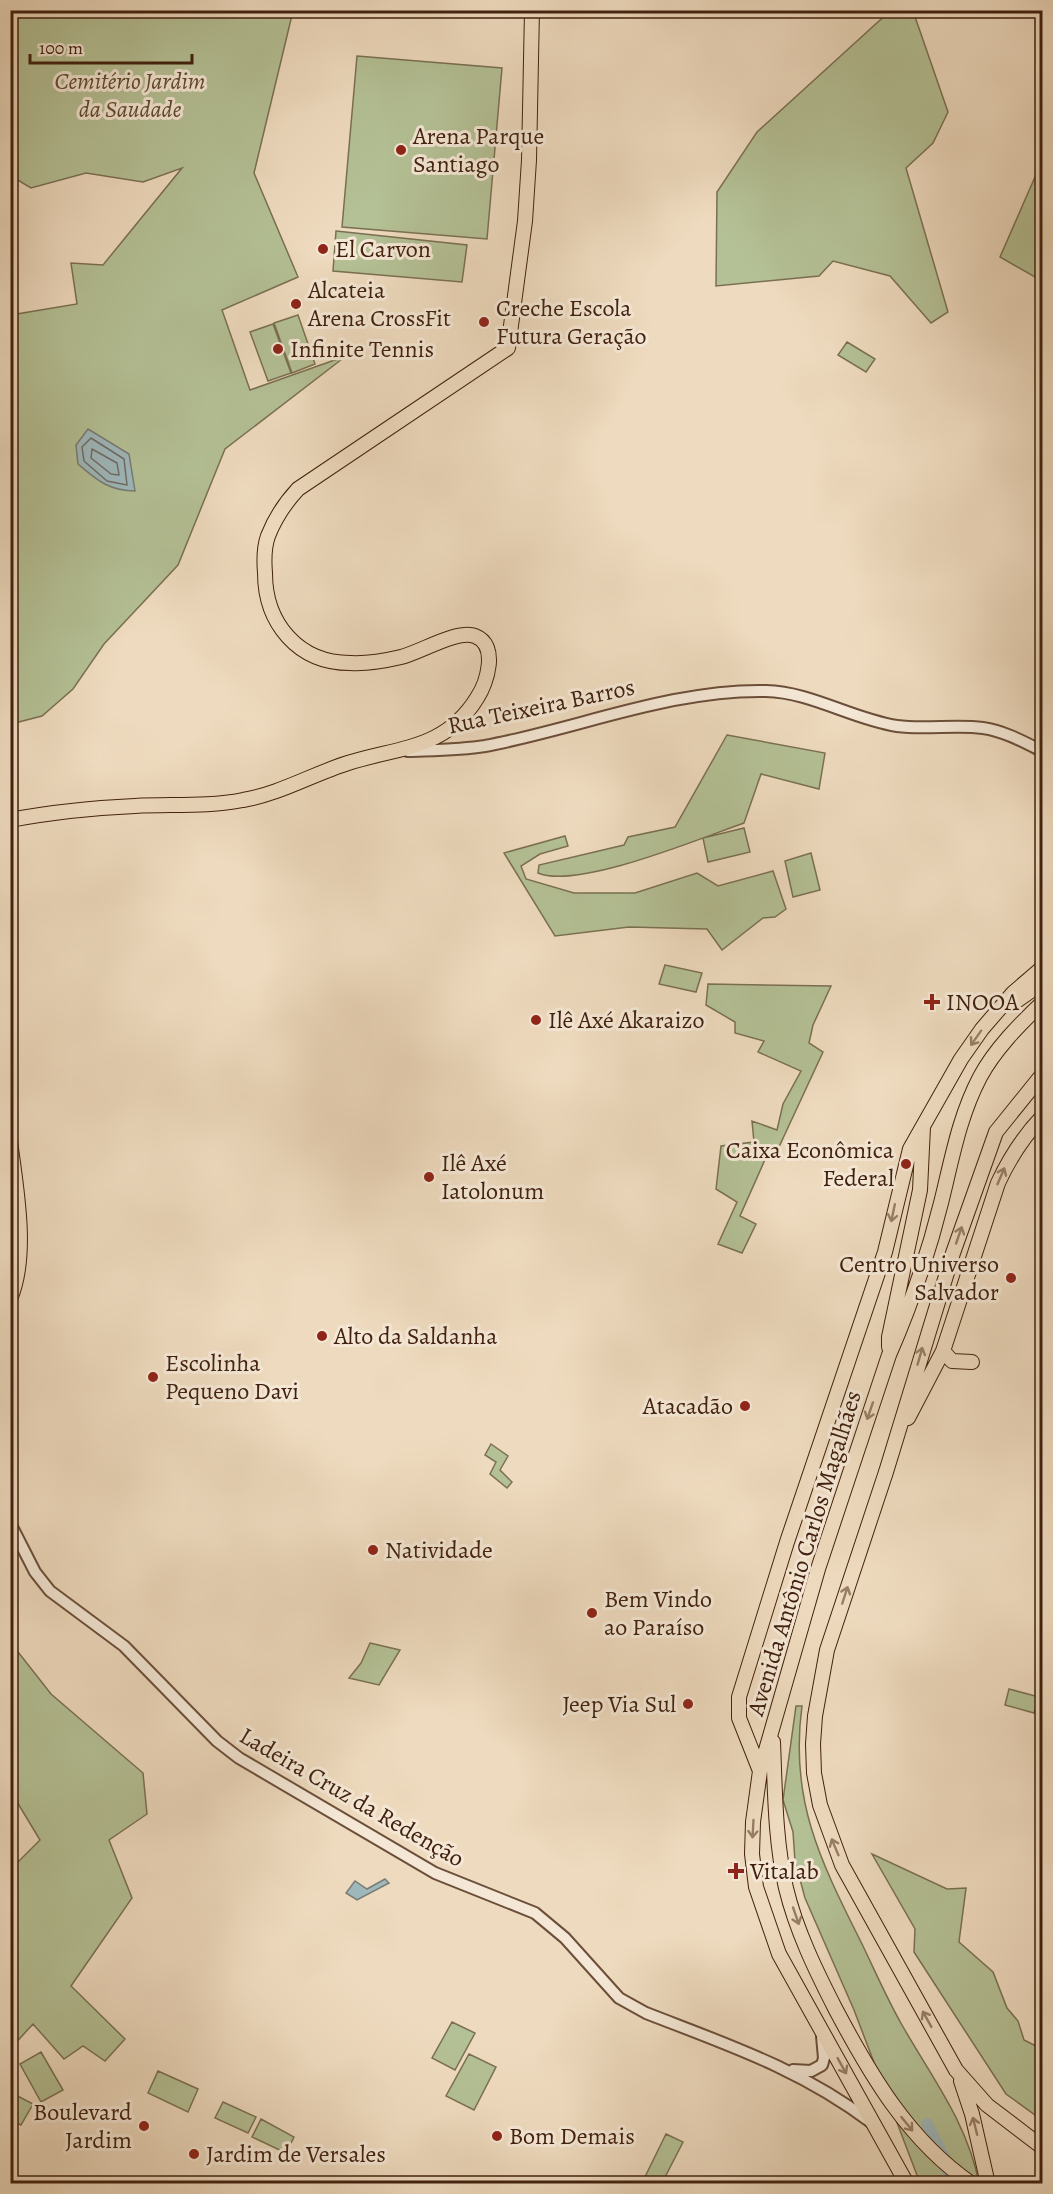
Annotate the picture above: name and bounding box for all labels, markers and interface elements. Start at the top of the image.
scale bar [30,27,192,65]
text: 100 m [39,36,83,60]
park label: Cemitério Jardim da Saudade [54,65,206,125]
place label: Arena Parque Santiago [412,120,544,180]
marker: Arena Parque Santiago [394,143,408,157]
place label: El Carvon [335,233,431,265]
marker: El Carvon [316,242,330,256]
place label: Alcateia Arena CrossFit [307,274,451,334]
place label: Creche Escola Futura Geração [496,292,647,352]
marker: Alcateia Arena CrossFit [289,297,303,311]
marker: Creche Escola Futura Geração [477,315,491,329]
place label: Infinite Tennis [290,333,434,365]
marker: Infinite Tennis [271,342,285,356]
street label: Rua Teixeira Barros [444,671,638,741]
place label: INOOA [946,986,1020,1018]
marker: INOOA [923,993,941,1011]
place label: Ilê Axé Akaraizo [548,1004,705,1036]
marker: Ilê Axé Akaraizo [529,1013,543,1027]
one-way arrow [970,1030,982,1046]
place label: Caixa Econômica Federal [726,1134,895,1194]
place label: Ilê Axé Iatolonum [441,1147,544,1207]
marker: Caixa Econômica Federal [899,1157,913,1171]
one-way arrow [996,1168,1007,1186]
marker: Ilê Axé Iatolonum [422,1170,436,1184]
one-way arrow [887,1203,899,1222]
one-way arrow [954,1226,965,1245]
place label: Centro Universo Salvador [839,1248,999,1308]
marker: Centro Universo Salvador [1004,1271,1018,1285]
place label: Alto da Saldanha [333,1320,498,1352]
marker: Alto da Saldanha [315,1329,329,1343]
place label: Escolinha Pequeno Davi [165,1347,299,1407]
one-way arrow [915,1347,926,1366]
marker: Escolinha Pequeno Davi [146,1370,160,1384]
street label: Avenida Antônio Carlos Magalhães [739,1386,869,1721]
place label: Atacadão [642,1390,733,1422]
marker: Atacadão [738,1399,752,1413]
one-way arrow [864,1401,875,1420]
place label: Natividade [385,1534,493,1566]
marker: Natividade [366,1543,380,1557]
place label: Bem Vindo ao Paraíso [604,1583,712,1643]
one-way arrow [840,1586,851,1605]
marker: Bem Vindo ao Paraíso [585,1606,599,1620]
place label: Jeep Via Sul [562,1688,676,1720]
marker: Jeep Via Sul [681,1697,695,1711]
street label: Ladeira Cruz da Redenção [234,1720,470,1875]
one-way arrow [747,1818,758,1838]
one-way arrow [829,1838,840,1857]
place label: Vitalab [749,1855,819,1887]
marker: Vitalab [727,1862,745,1880]
one-way arrow [791,1906,802,1925]
one-way arrow [921,2010,932,2028]
one-way arrow [836,2057,848,2074]
place label: Boulevard Jardim [33,2096,132,2156]
one-way arrow [901,2116,914,2132]
one-way arrow [969,2117,981,2136]
marker: Boulevard Jardim [137,2119,151,2133]
place label: Bom Demais [509,2120,635,2152]
marker: Bom Demais [490,2129,504,2143]
place label: Jardim de Versales [206,2138,386,2170]
marker: Jardim de Versales [187,2147,201,2161]

